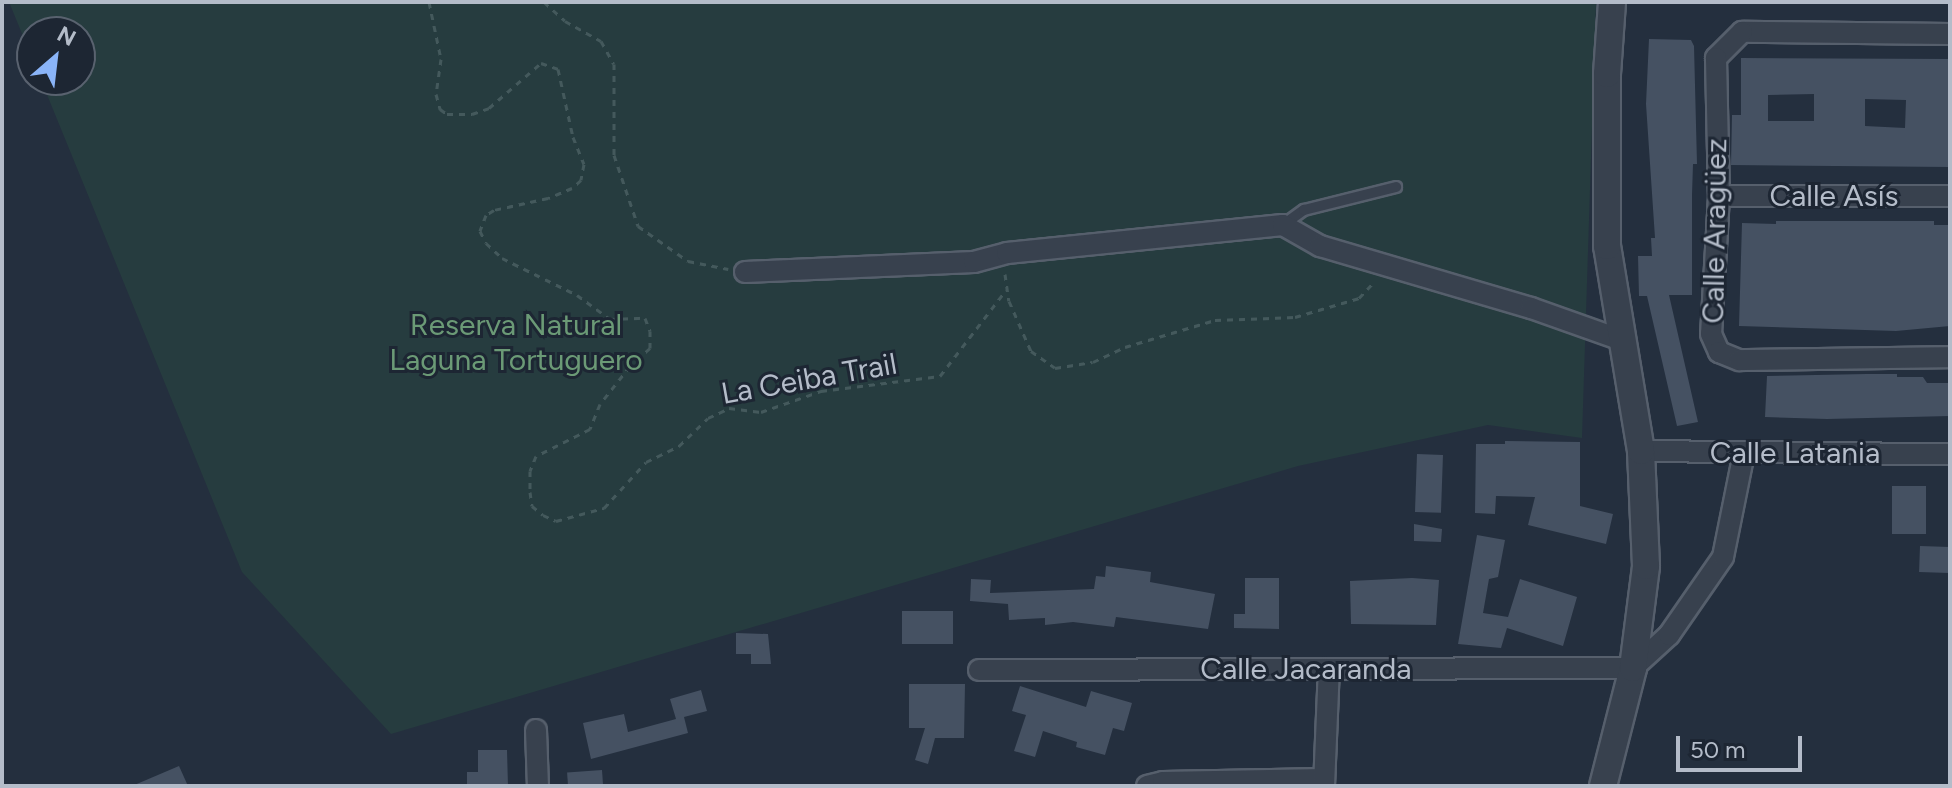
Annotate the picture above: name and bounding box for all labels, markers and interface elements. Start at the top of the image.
north arrow [16,16,96,96]
text: N [53,20,80,52]
street label: Calle Aragüez [1695,138,1735,324]
street label: Calle Asís [1769,178,1899,214]
park label: Reserva Natural Laguna Tortuguero [389,307,643,378]
street label: La Ceiba Trail [718,346,900,412]
street label: Calle Latania [1710,435,1880,471]
street label: Calle Jacaranda [1200,651,1412,687]
scale bar [1680,720,1806,770]
text: 50 m [1690,735,1746,764]

